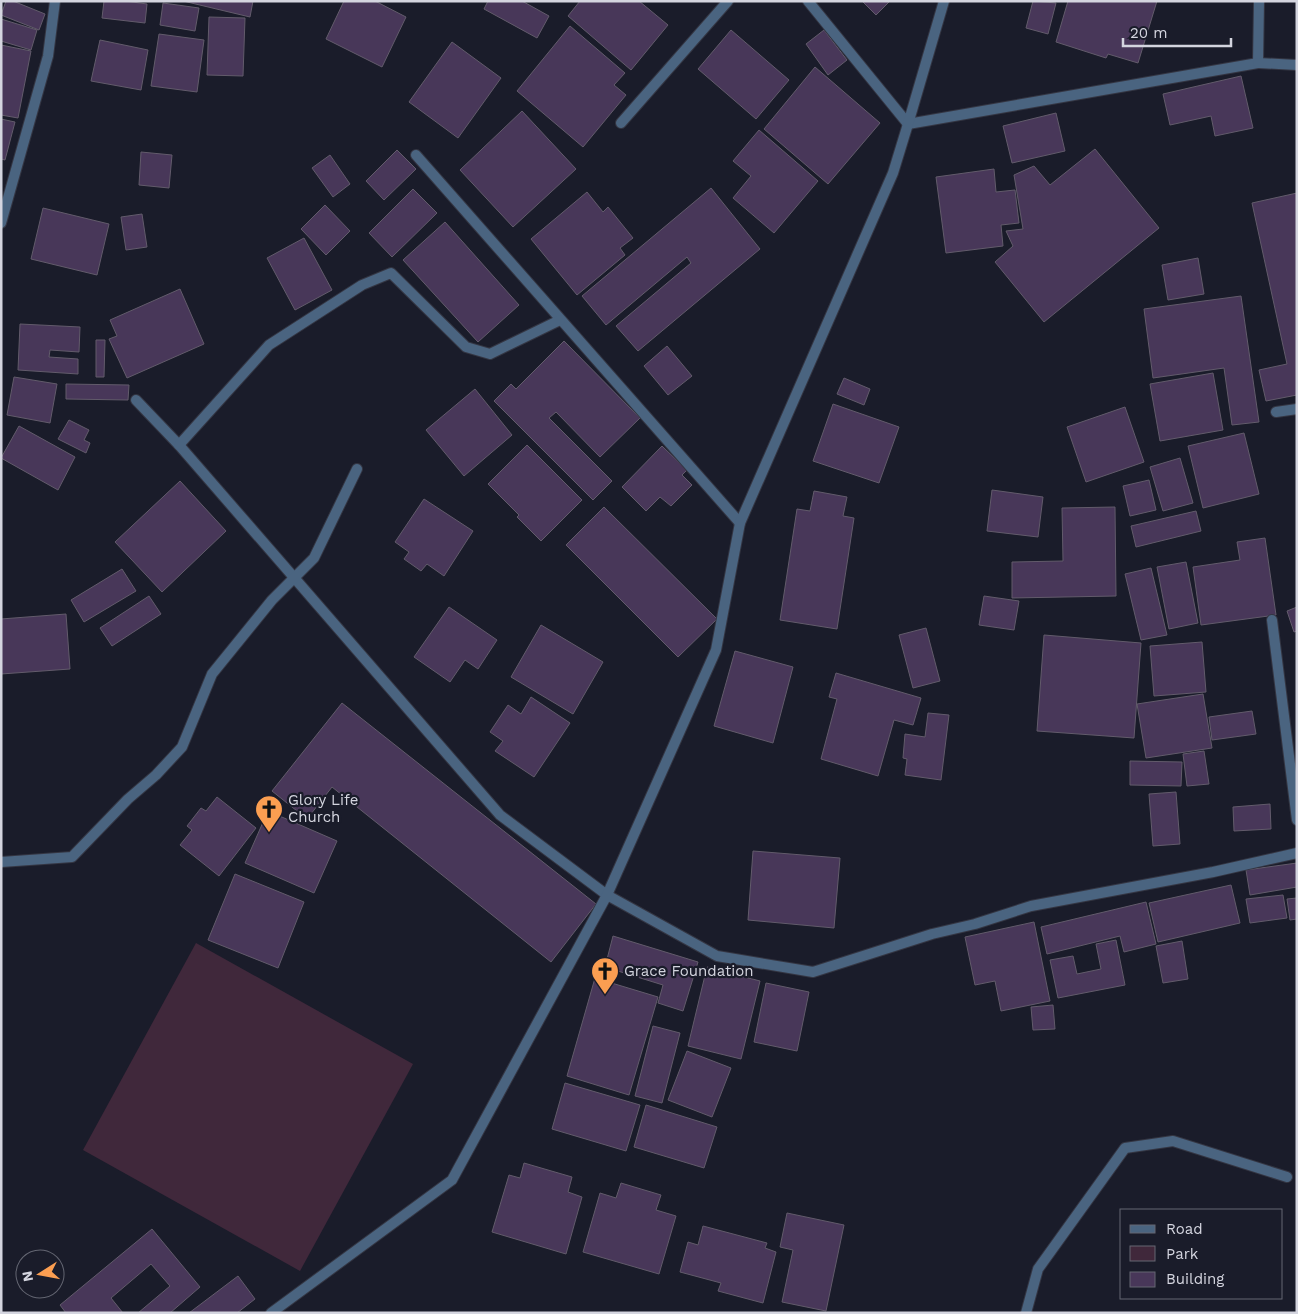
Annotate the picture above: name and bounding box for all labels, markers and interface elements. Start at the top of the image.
scale bar [1123,15,1230,47]
text: 20 m [1130,24,1168,42]
place label: Glory Life Church [288,791,358,826]
church icon: Glory Life Church [254,794,284,833]
church icon: Grace Foundation [590,956,620,995]
place label: Grace Foundation [624,962,753,980]
legend [1120,1209,1283,1299]
text: Road [1166,1220,1203,1238]
text: Park [1166,1245,1199,1263]
north arrow [15,1249,65,1299]
text: N [18,1270,36,1283]
text: Building [1166,1270,1224,1288]

